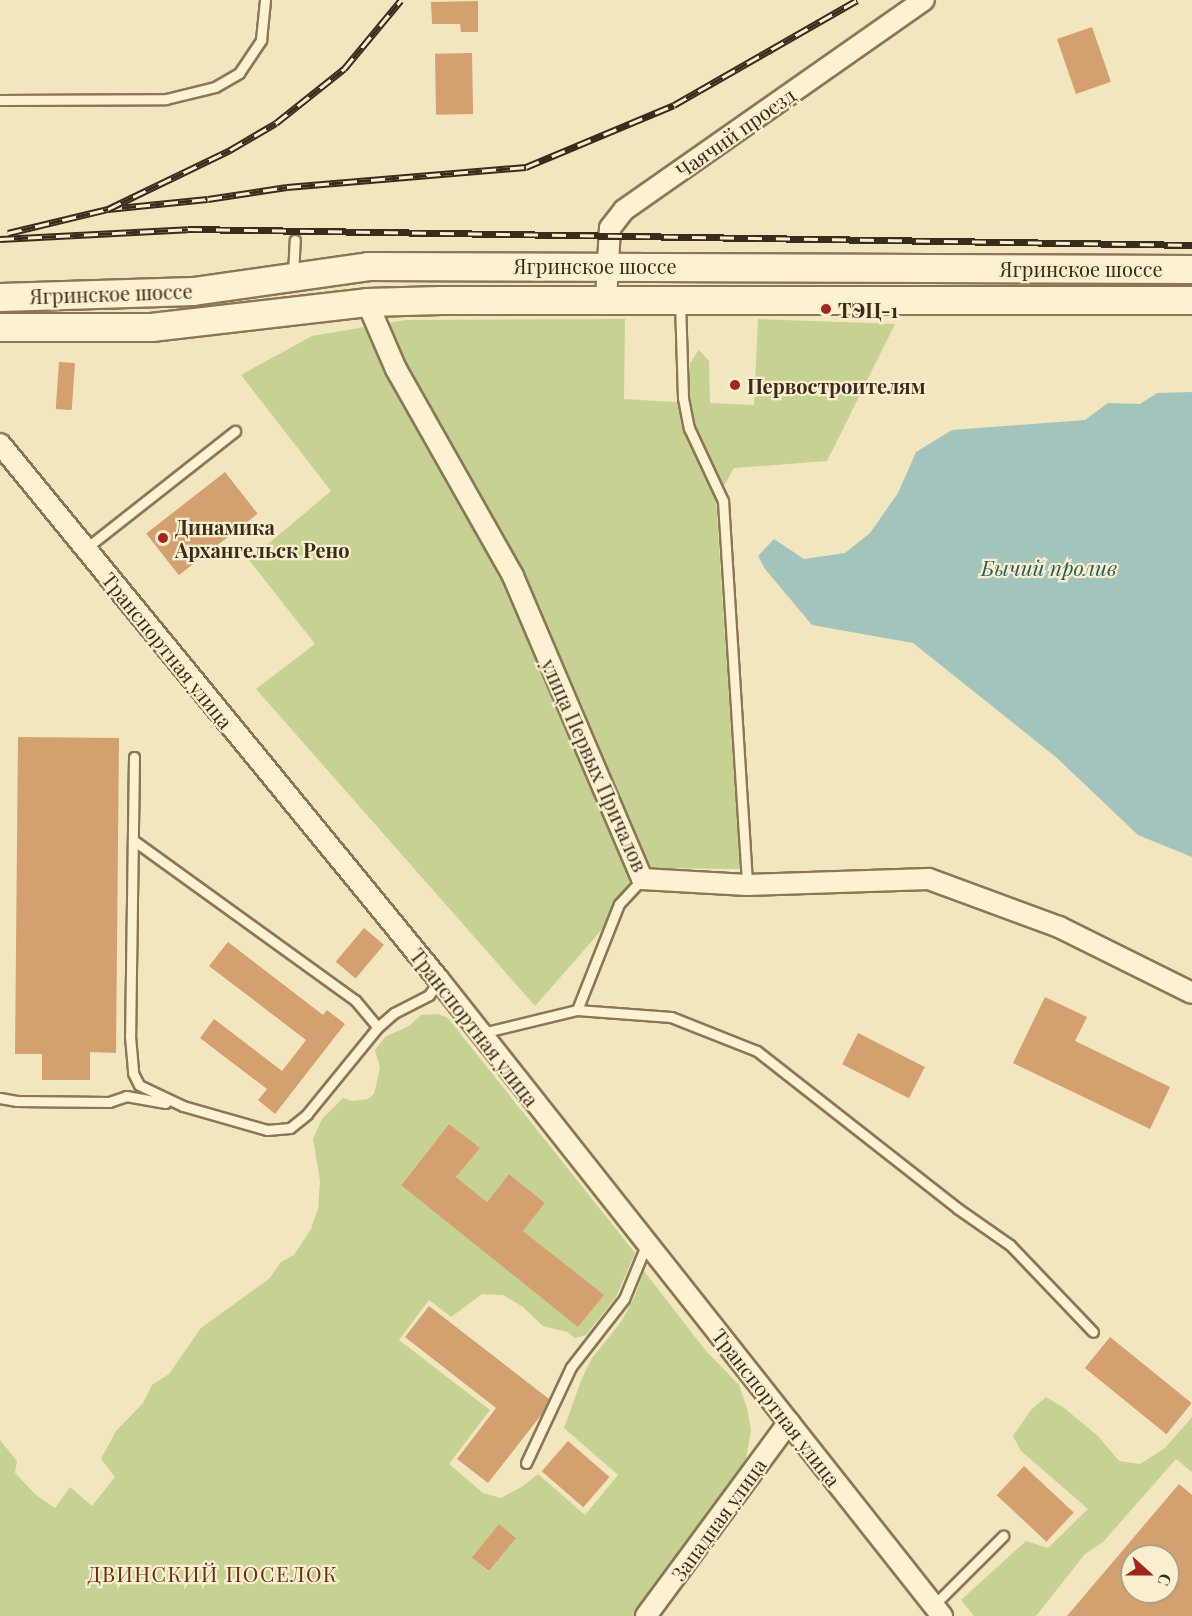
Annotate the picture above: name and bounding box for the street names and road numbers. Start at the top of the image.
street label: Чаячий проезд [671,82,799,182]
street label: Ягринское шоссе [513,253,677,277]
street label: Ягринское шоссе [999,256,1163,280]
street label: Ягринское шоссе [29,278,193,308]
street label: Транспортная улица [98,567,238,733]
street label: улица Первых Причалов [537,655,653,875]
street label: Транспортная улица [406,943,544,1111]
street label: Транспортная улица [708,1323,846,1491]
street label: Западная улица [666,1453,770,1585]

